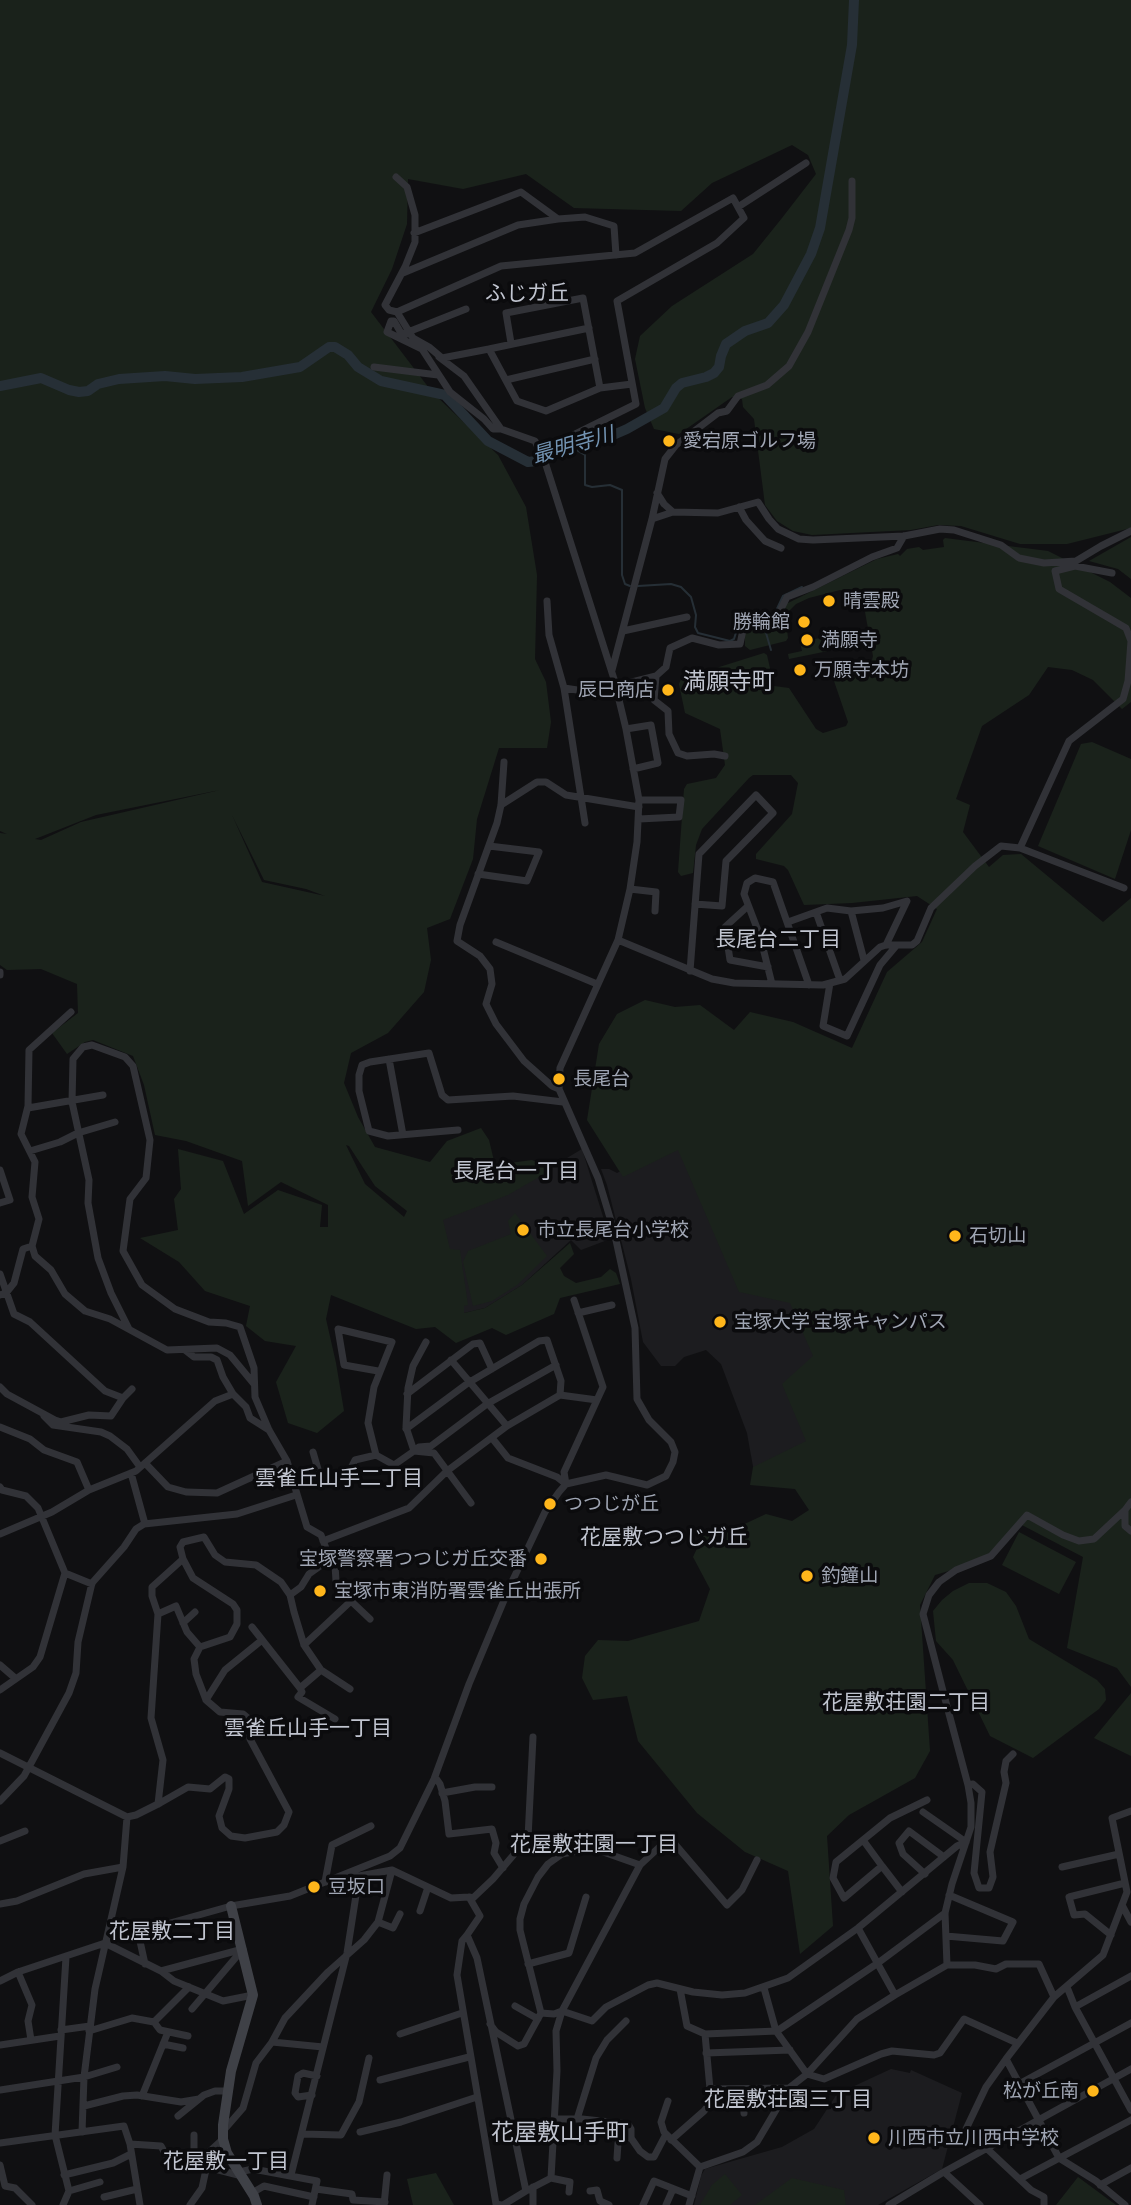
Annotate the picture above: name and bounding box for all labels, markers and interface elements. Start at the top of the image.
district label: ふじガ丘 [485,280,569,306]
water label: 最明寺川 [529,421,617,469]
place label: 愛宕原ゴルフ場 [683,430,816,452]
marker: 愛宕原ゴルフ場 [661,433,677,449]
place label: 晴雲殿 [843,590,900,612]
marker: 晴雲殿 [821,593,837,609]
place label: 勝輪館 [733,611,790,633]
marker: 勝輪館 [796,614,812,630]
place label: 満願寺 [821,629,878,651]
marker: 満願寺 [799,632,815,648]
place label: 万願寺本坊 [814,659,909,681]
marker: 万願寺本坊 [792,662,808,678]
district label: 満願寺町 [683,667,775,695]
place label: 辰巳商店 [578,679,654,701]
marker: 辰巳商店 [660,682,676,698]
district label: 長尾台二丁目 [715,926,841,952]
place label: 長尾台 [573,1068,630,1090]
marker: 長尾台 [551,1071,567,1087]
district label: 長尾台一丁目 [453,1158,579,1184]
place label: 市立長尾台小学校 [537,1219,689,1241]
marker: 市立長尾台小学校 [515,1222,531,1238]
place label: 石切山 [969,1225,1026,1247]
marker: 石切山 [947,1228,963,1244]
place label: 宝塚大学 宝塚キャンパス [734,1311,947,1333]
marker: 宝塚大学 宝塚キャンパス [712,1314,728,1330]
district label: 雲雀丘山手二丁目 [255,1465,423,1491]
place label: つつじが丘 [564,1493,659,1515]
marker: つつじが丘 [542,1496,558,1512]
district label: 花屋敷つつじガ丘 [580,1524,748,1550]
place label: 宝塚警察署つつじガ丘交番 [299,1548,527,1570]
marker: 宝塚警察署つつじガ丘交番 [533,1551,549,1567]
place label: 釣鐘山 [821,1565,878,1587]
marker: 釣鐘山 [799,1568,815,1584]
place label: 宝塚市東消防署雲雀丘出張所 [334,1580,581,1602]
marker: 宝塚市東消防署雲雀丘出張所 [312,1583,328,1599]
district label: 花屋敷荘園二丁目 [822,1689,990,1715]
district label: 雲雀丘山手一丁目 [224,1715,392,1741]
district label: 花屋敷荘園一丁目 [510,1831,678,1857]
place label: 豆坂口 [328,1876,385,1898]
marker: 豆坂口 [306,1879,322,1895]
district label: 花屋敷二丁目 [109,1918,235,1944]
place label: 松が丘南 [1003,2080,1079,2102]
marker: 松が丘南 [1085,2083,1101,2099]
district label: 花屋敷荘園三丁目 [704,2086,872,2112]
district label: 花屋敷山手町 [491,2118,629,2146]
place label: 川西市立川西中学校 [888,2127,1059,2149]
marker: 川西市立川西中学校 [866,2130,882,2146]
district label: 花屋敷一丁目 [163,2148,289,2174]

